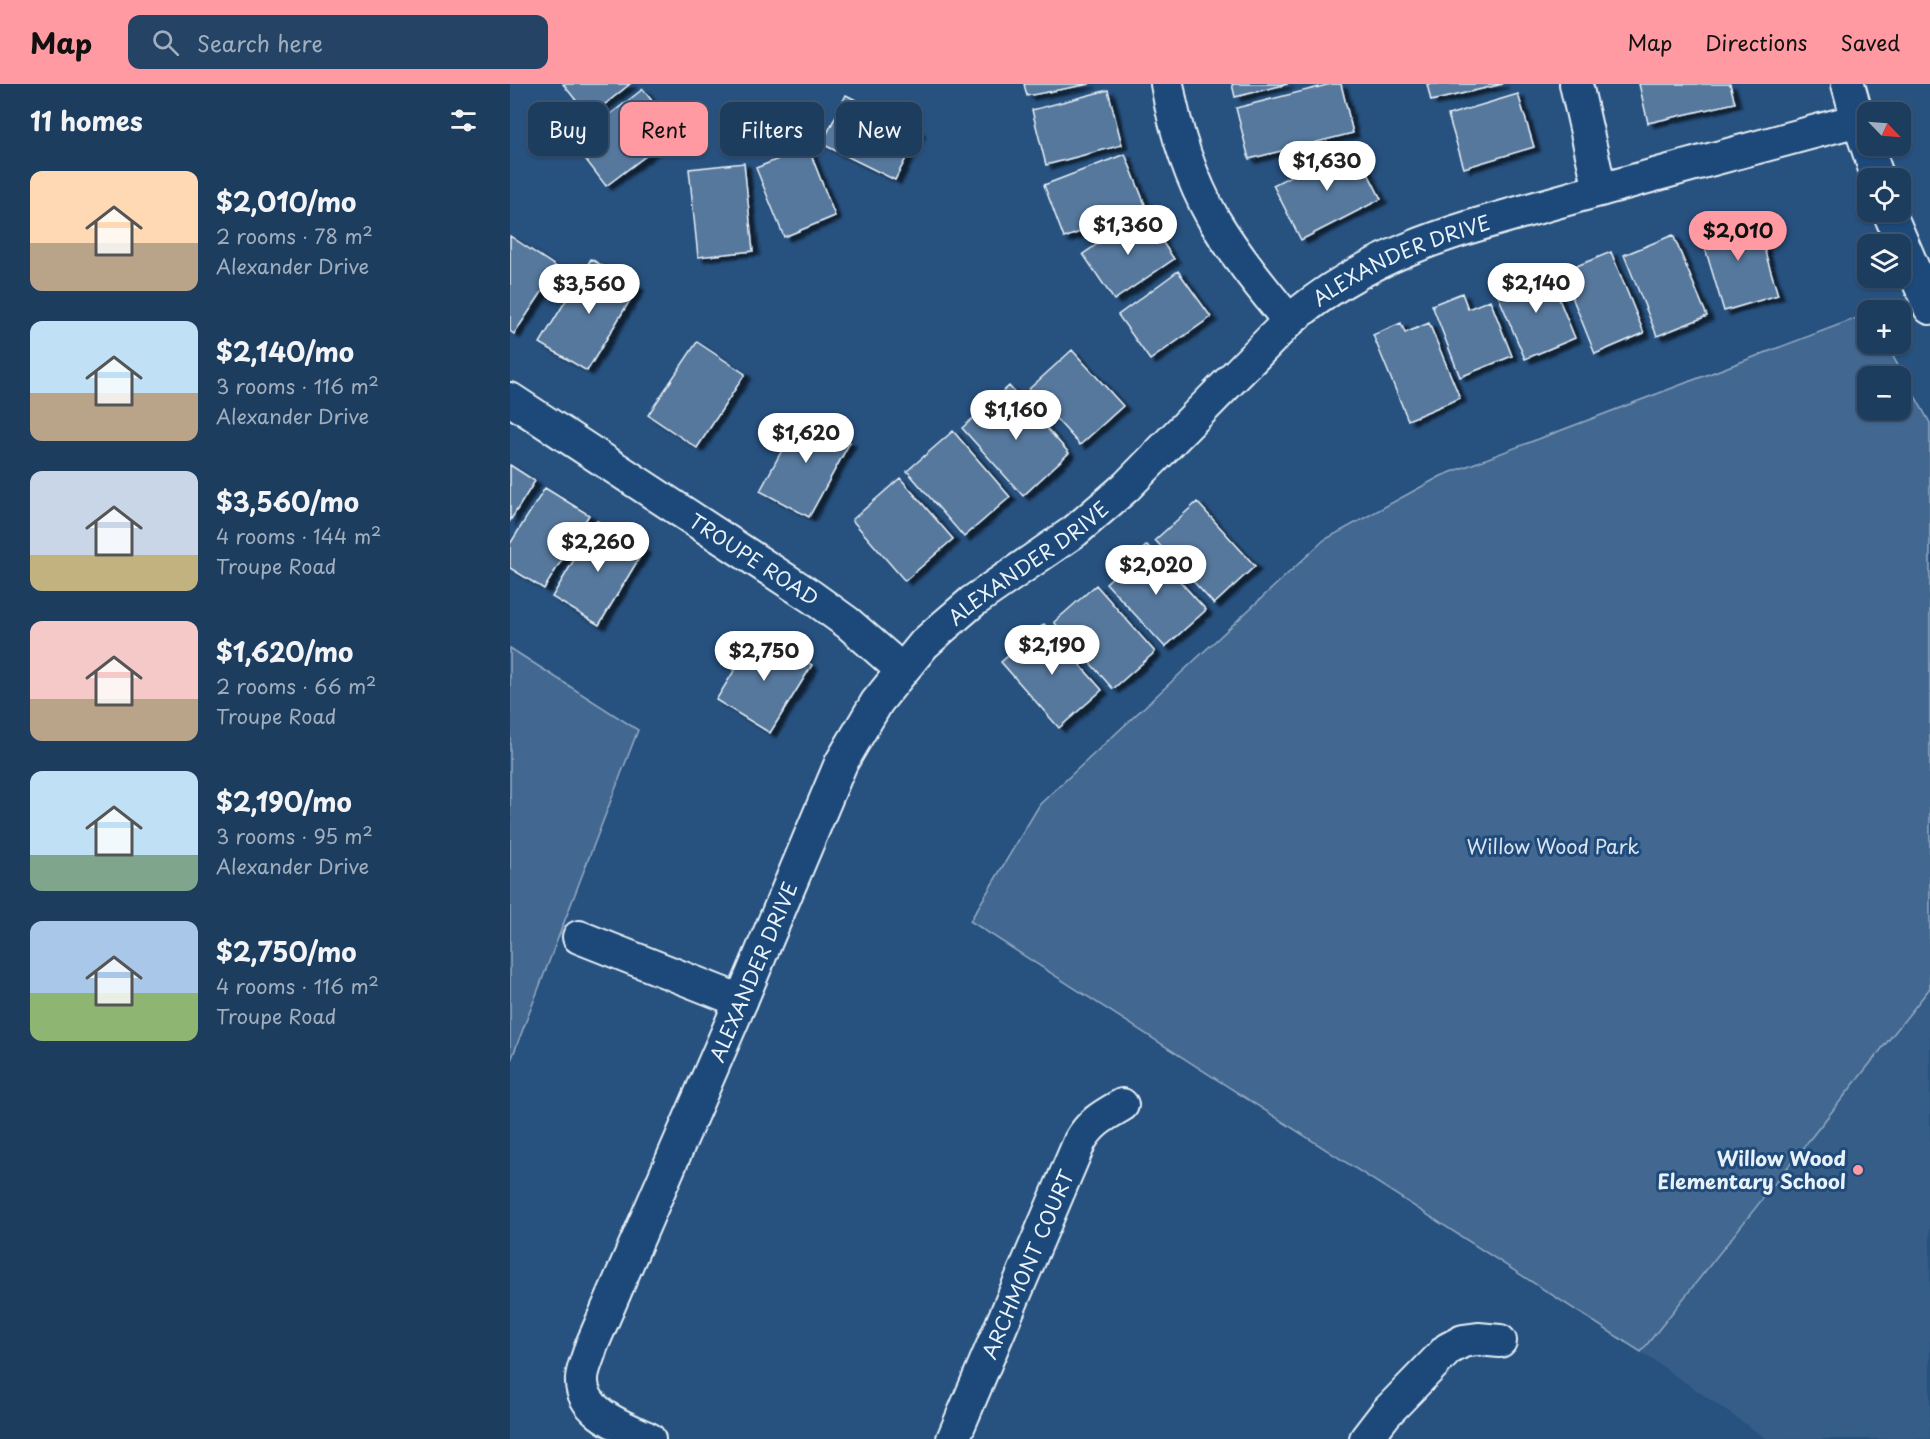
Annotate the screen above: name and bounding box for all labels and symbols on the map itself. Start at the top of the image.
north arrow [1857,102,1911,156]
pin: $1,630 [1278,141,1376,192]
pin: $1,360 [1079,205,1177,256]
street label: ALEXANDER DRIVE [1306,207,1494,313]
pin: $2,010 [1689,211,1787,262]
pin: $2,140 [1487,263,1585,314]
pin: $3,560 [540,264,638,315]
pin: $1,160 [967,390,1065,441]
pin: $1,620 [757,413,855,464]
street label: ALEXANDER DRIVE [941,494,1115,632]
street label: TROUPE ROAD [684,506,825,613]
pin: $2,260 [549,522,647,573]
pin: $2,020 [1107,545,1205,596]
pin: $2,190 [1003,625,1101,676]
pin: $2,750 [715,631,813,682]
park label: Willow Wood Park [1467,831,1639,861]
street label: ALEXANDER DRIVE [701,877,805,1067]
place label: Willow Wood Elementary School [1658,1143,1846,1196]
marker: Willow Wood Elementary School [1851,1163,1865,1177]
street label: ARCHMONT COURT [974,1165,1081,1364]

